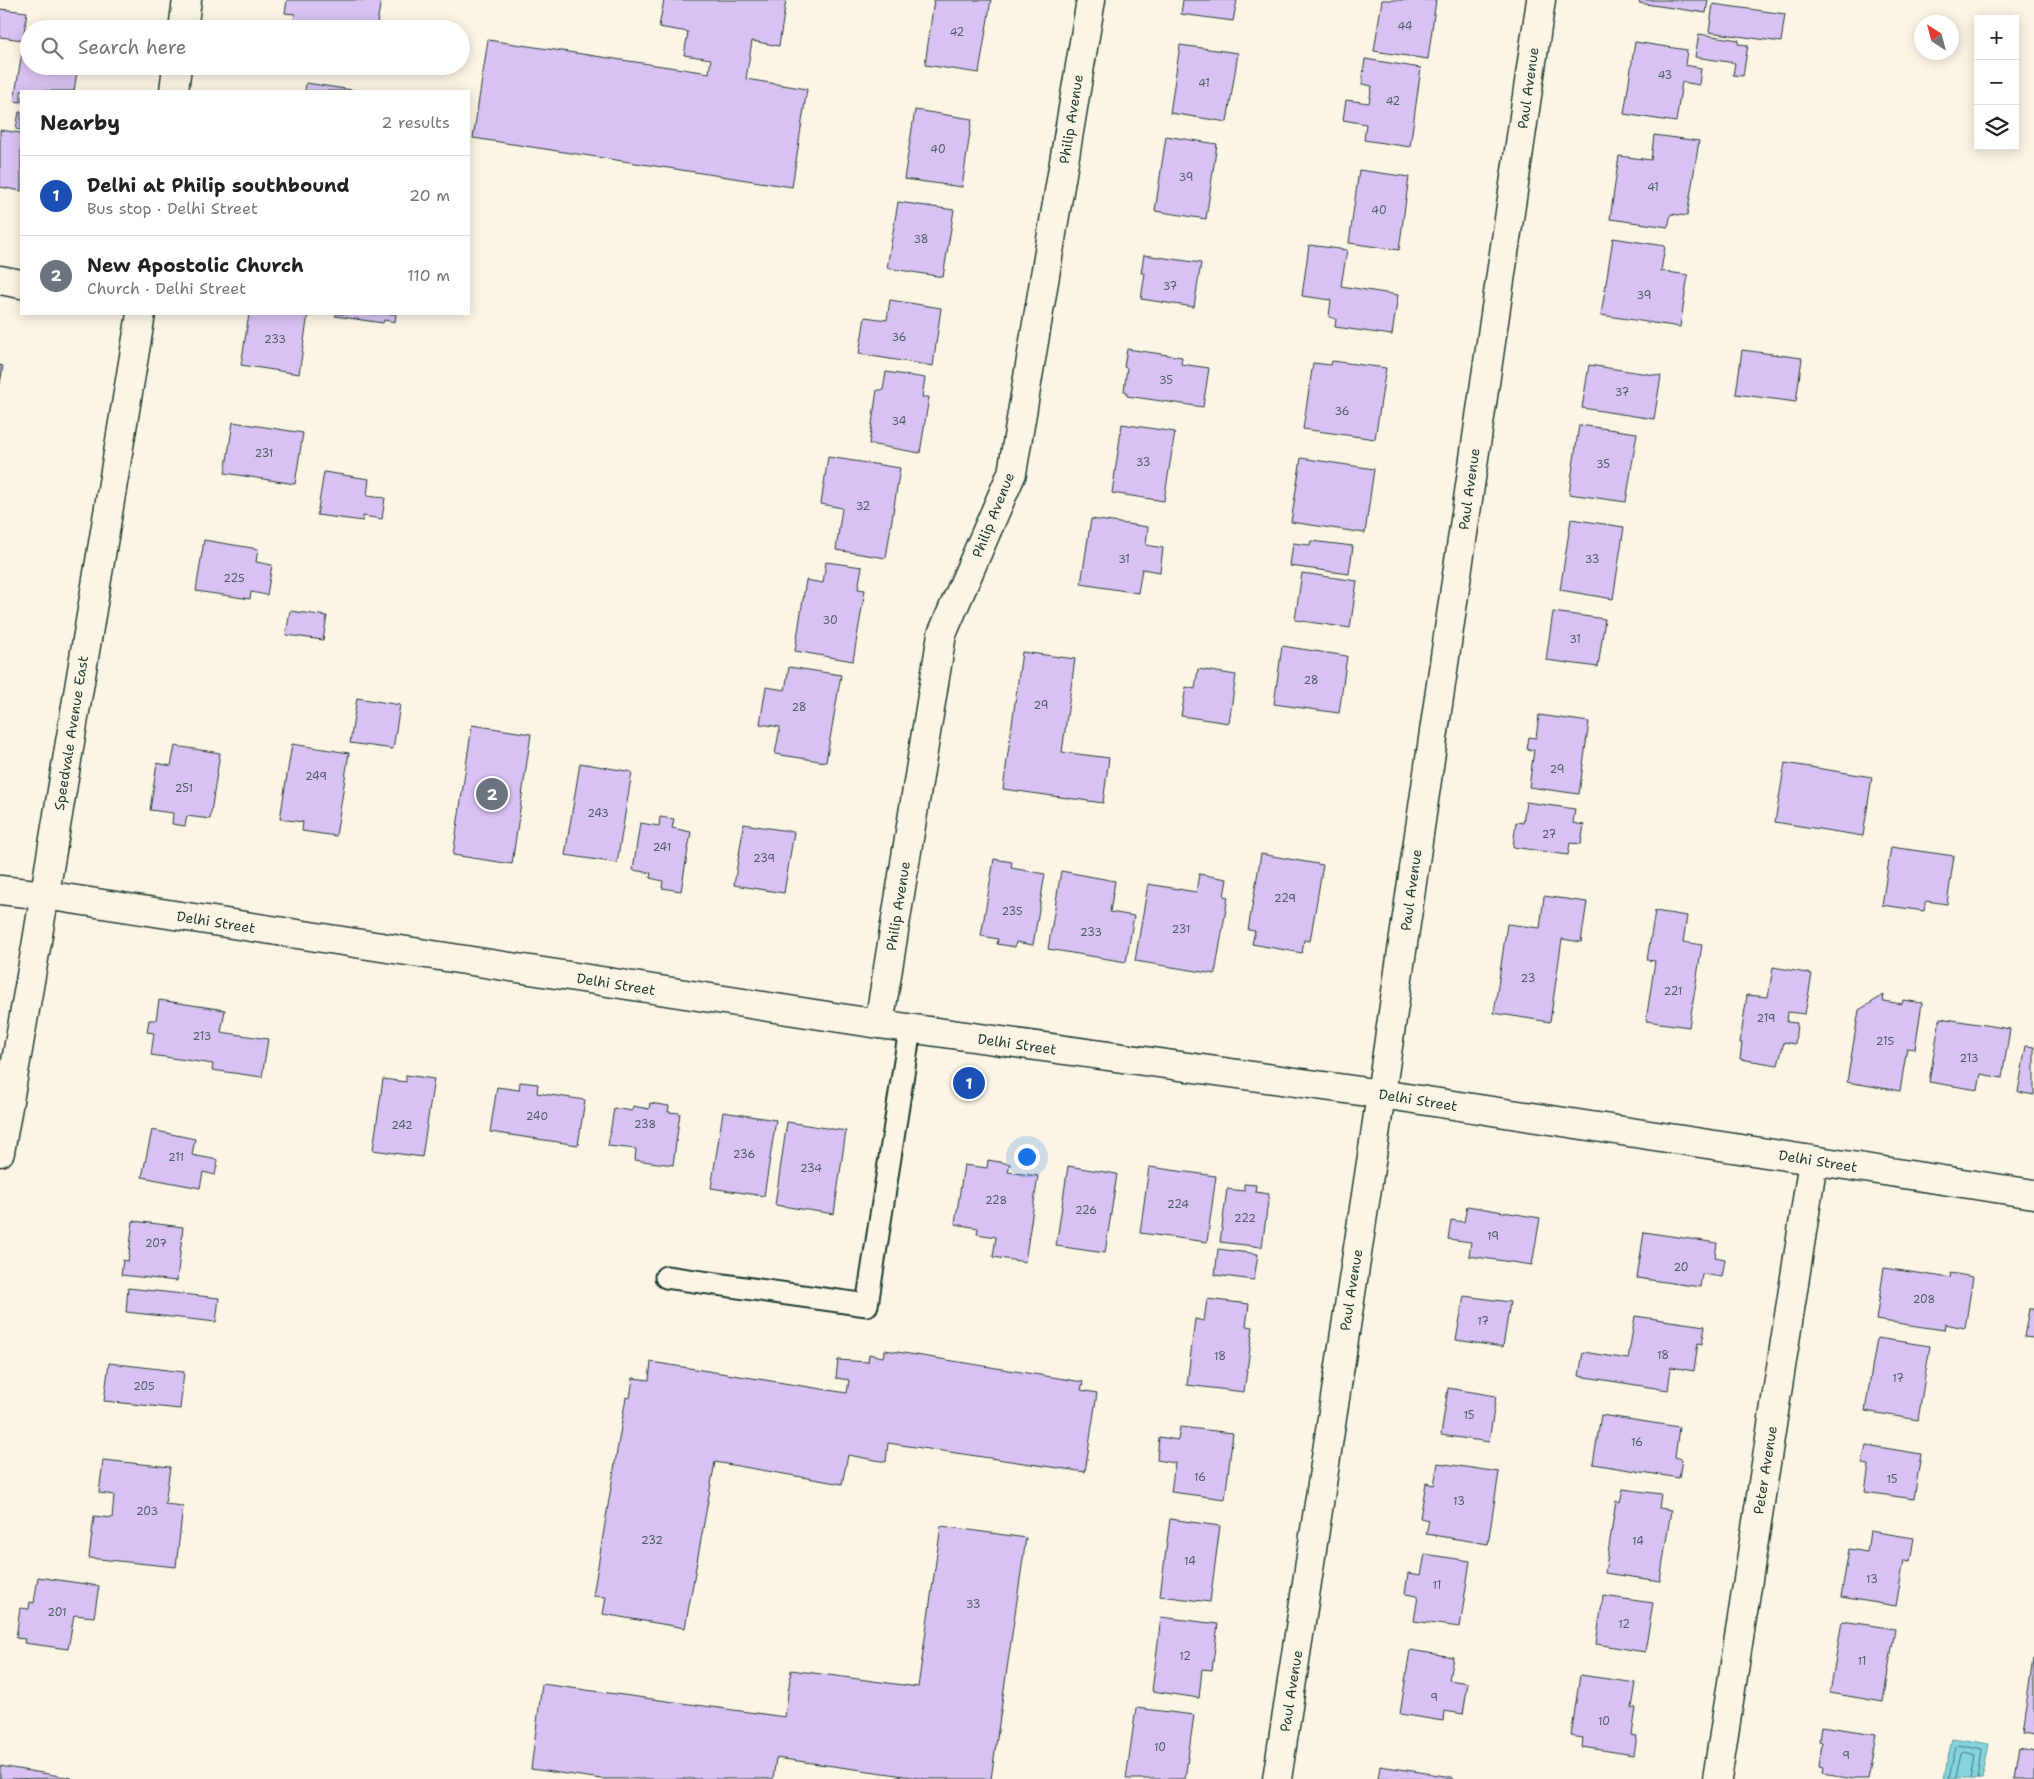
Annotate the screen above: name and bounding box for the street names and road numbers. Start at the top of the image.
street label: Paul Avenue [1513,46,1543,130]
street label: Philip Avenue [1055,73,1087,165]
street label: Paul Avenue [1454,447,1484,531]
street label: Philip Avenue [968,470,1018,560]
street label: Speedvale Avenue East [50,654,92,812]
street label: Paul Avenue [1396,848,1426,932]
street label: Philip Avenue [882,860,914,952]
street label: Delhi Street [175,907,257,937]
street label: Delhi Street [575,969,657,999]
street label: Delhi Street [976,1030,1058,1058]
street label: Delhi Street [1377,1085,1459,1115]
street label: Delhi Street [1777,1146,1859,1176]
street label: Paul Avenue [1336,1248,1366,1332]
street label: Peter Avenue [1749,1424,1781,1516]
street label: Paul Avenue [1276,1649,1306,1733]

